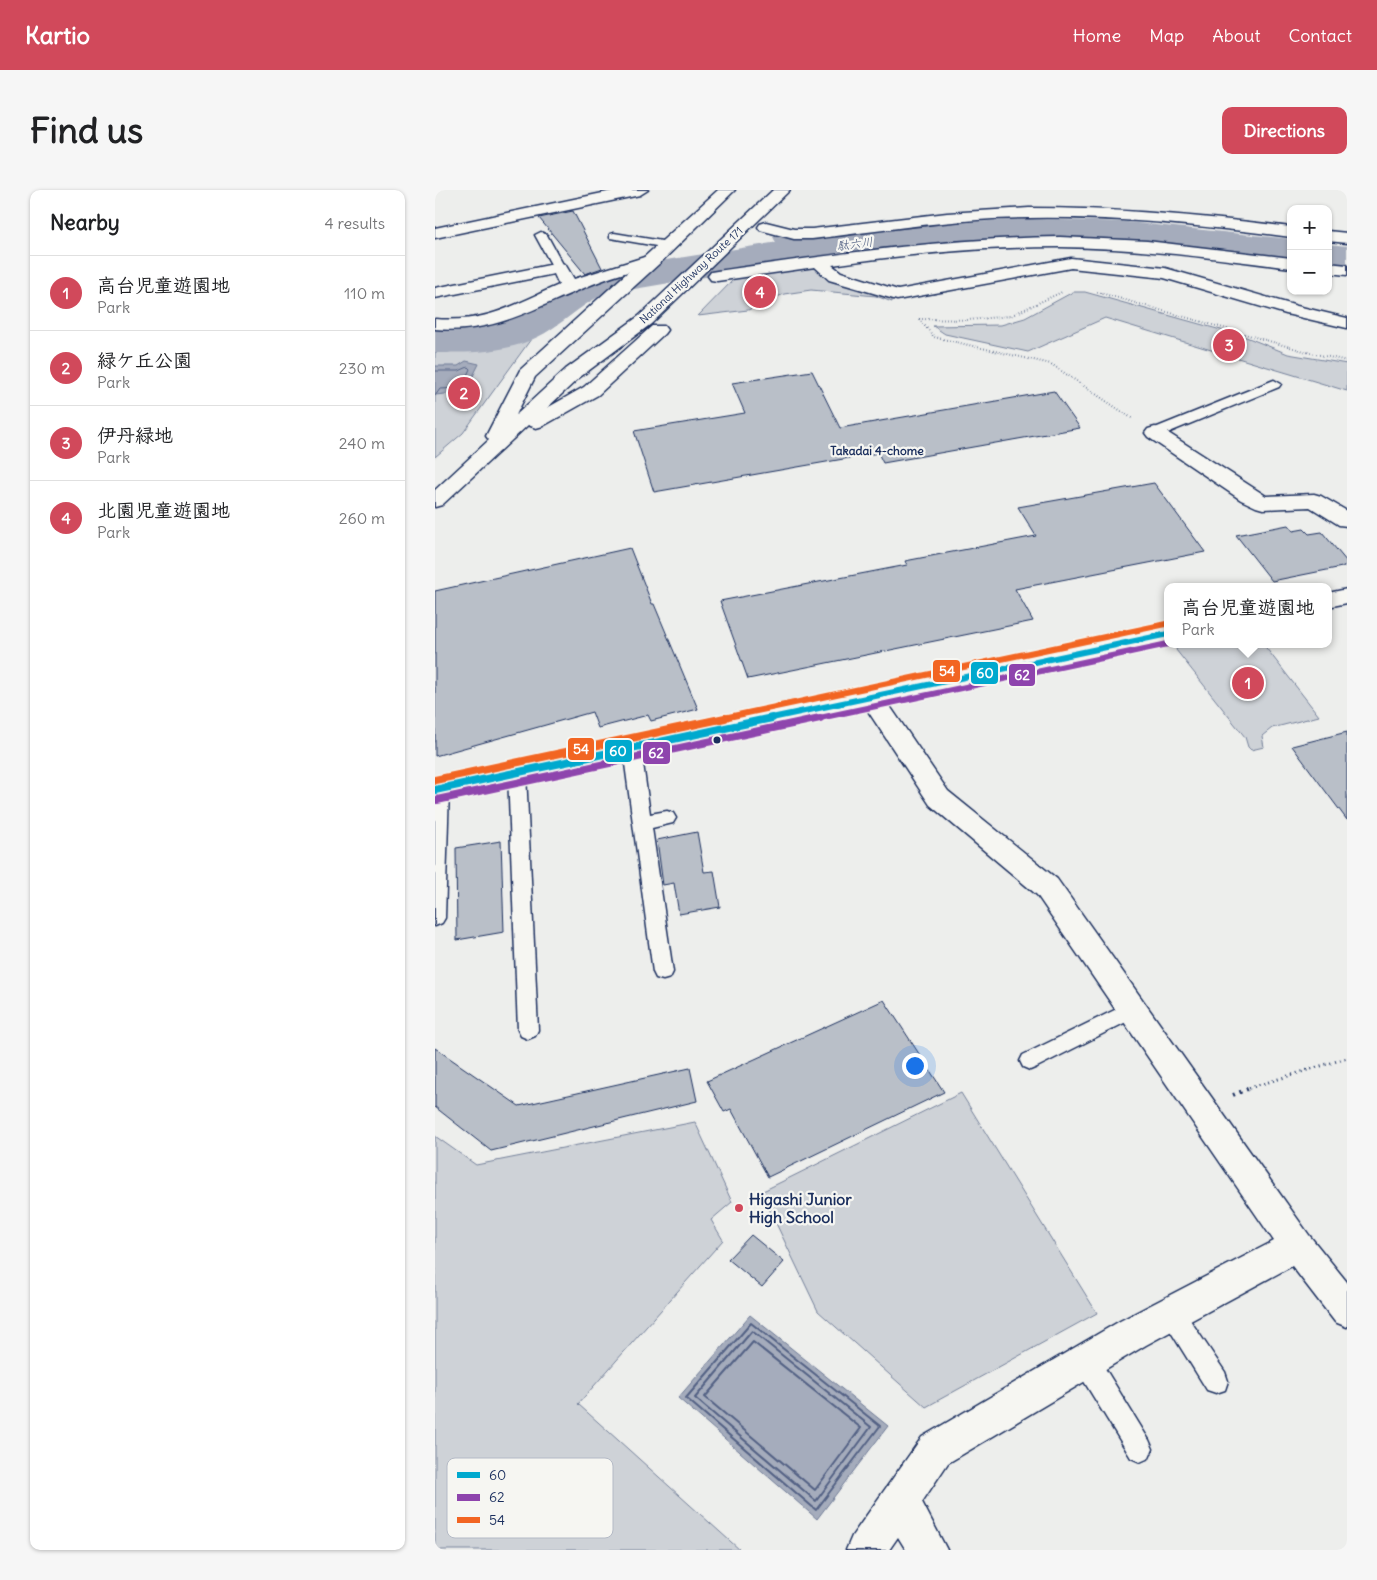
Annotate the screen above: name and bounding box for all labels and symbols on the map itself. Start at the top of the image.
street label: National Highway Route 171 [636,223,746,327]
water label: 駄六川 [836,234,874,253]
pin: 4 [744,273,776,311]
pin: 3 [1213,326,1245,364]
pin: 2 [448,374,480,412]
district label: Takadai 4-chome [830,443,924,458]
line badge: 54 [932,659,961,683]
line badge: 60 [970,661,999,685]
text: 54 [939,662,955,680]
line badge: 62 [1008,663,1036,687]
text: 60 [976,664,994,682]
pin: 1 [1232,664,1264,702]
text: 62 [1014,666,1030,684]
unlabelled marker [712,735,722,745]
line badge: 54 [567,737,595,761]
line badge: 60 [604,739,633,763]
text: 54 [573,740,589,758]
line badge: 62 [642,741,671,765]
text: 60 [609,742,627,760]
text: 62 [648,744,664,762]
your location [902,1053,928,1079]
place label: Higashi Junior High School [749,1189,852,1228]
marker: Higashi Junior High School [733,1202,745,1214]
legend [447,1458,613,1538]
text: 60 [489,1466,506,1484]
text: 62 [489,1488,505,1506]
text: 54 [489,1511,505,1529]

